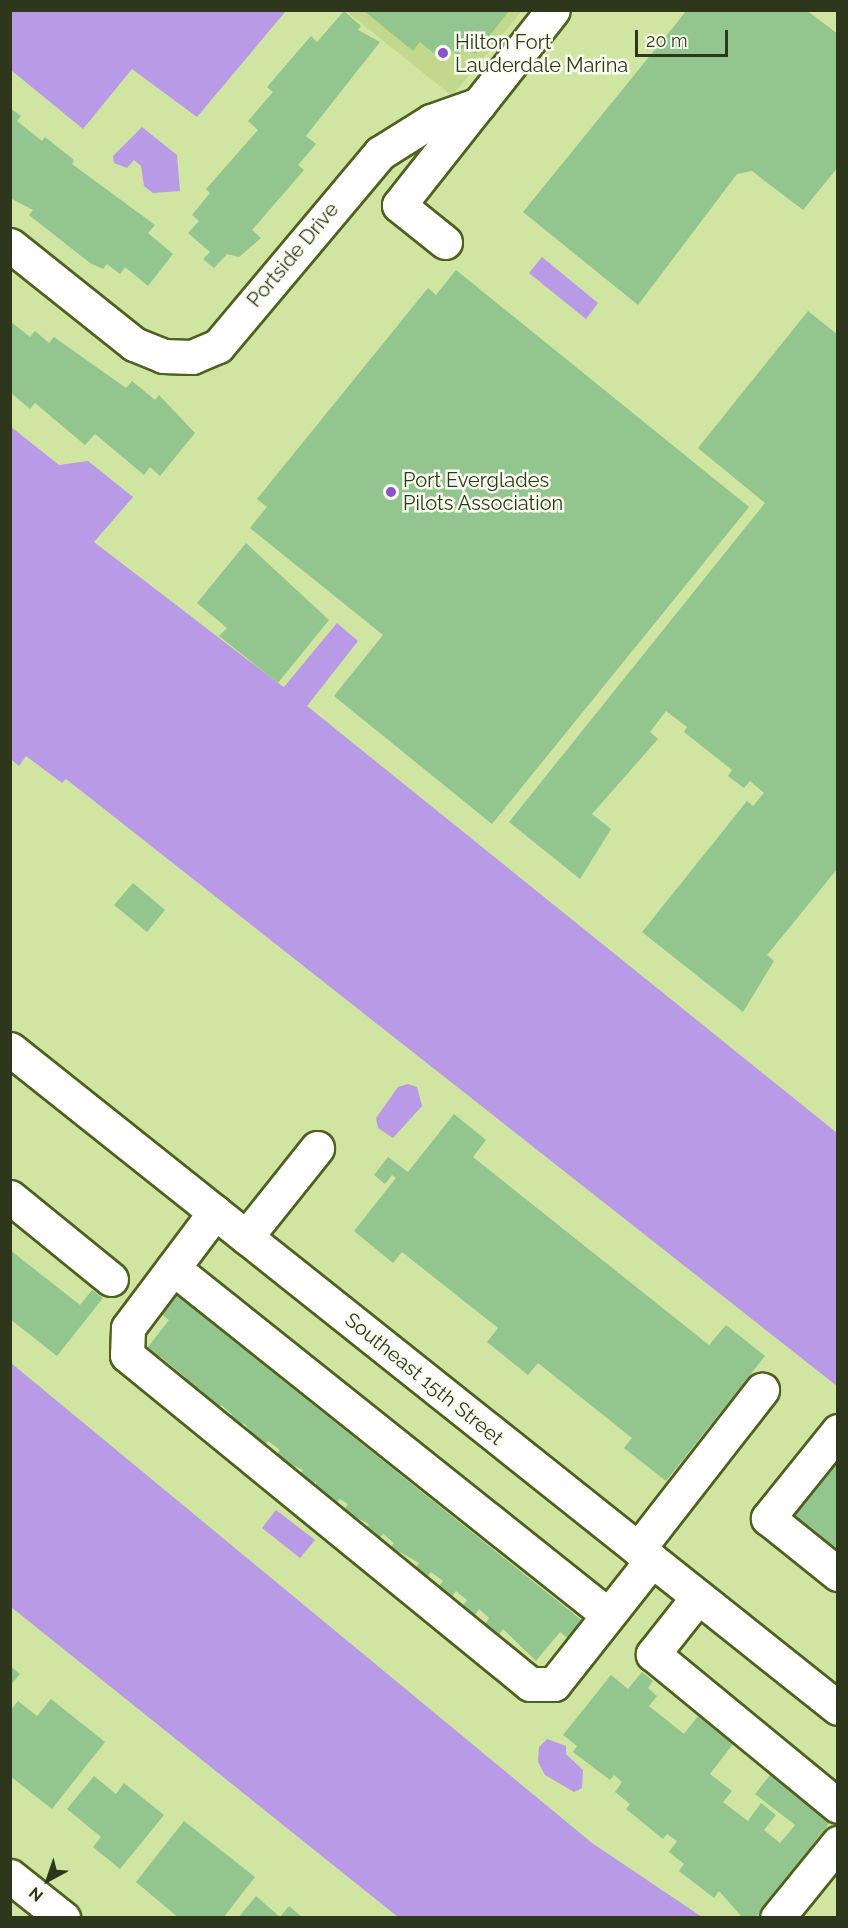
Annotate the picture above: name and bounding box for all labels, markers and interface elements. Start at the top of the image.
scale bar [638,18,731,56]
place label: Hilton Fort Lauderdale Marina [455,30,628,77]
text: 20 m [646,30,688,51]
marker: Hilton Fort Lauderdale Marina [436,46,450,60]
street label: Portside Drive [242,198,344,312]
place label: Port Everglades Pilots Association [403,468,564,515]
marker: Port Everglades Pilots Association [384,485,398,499]
street label: Southeast 15th Street [340,1308,508,1450]
north arrow [18,1850,78,1910]
text: N [25,1883,47,1905]

